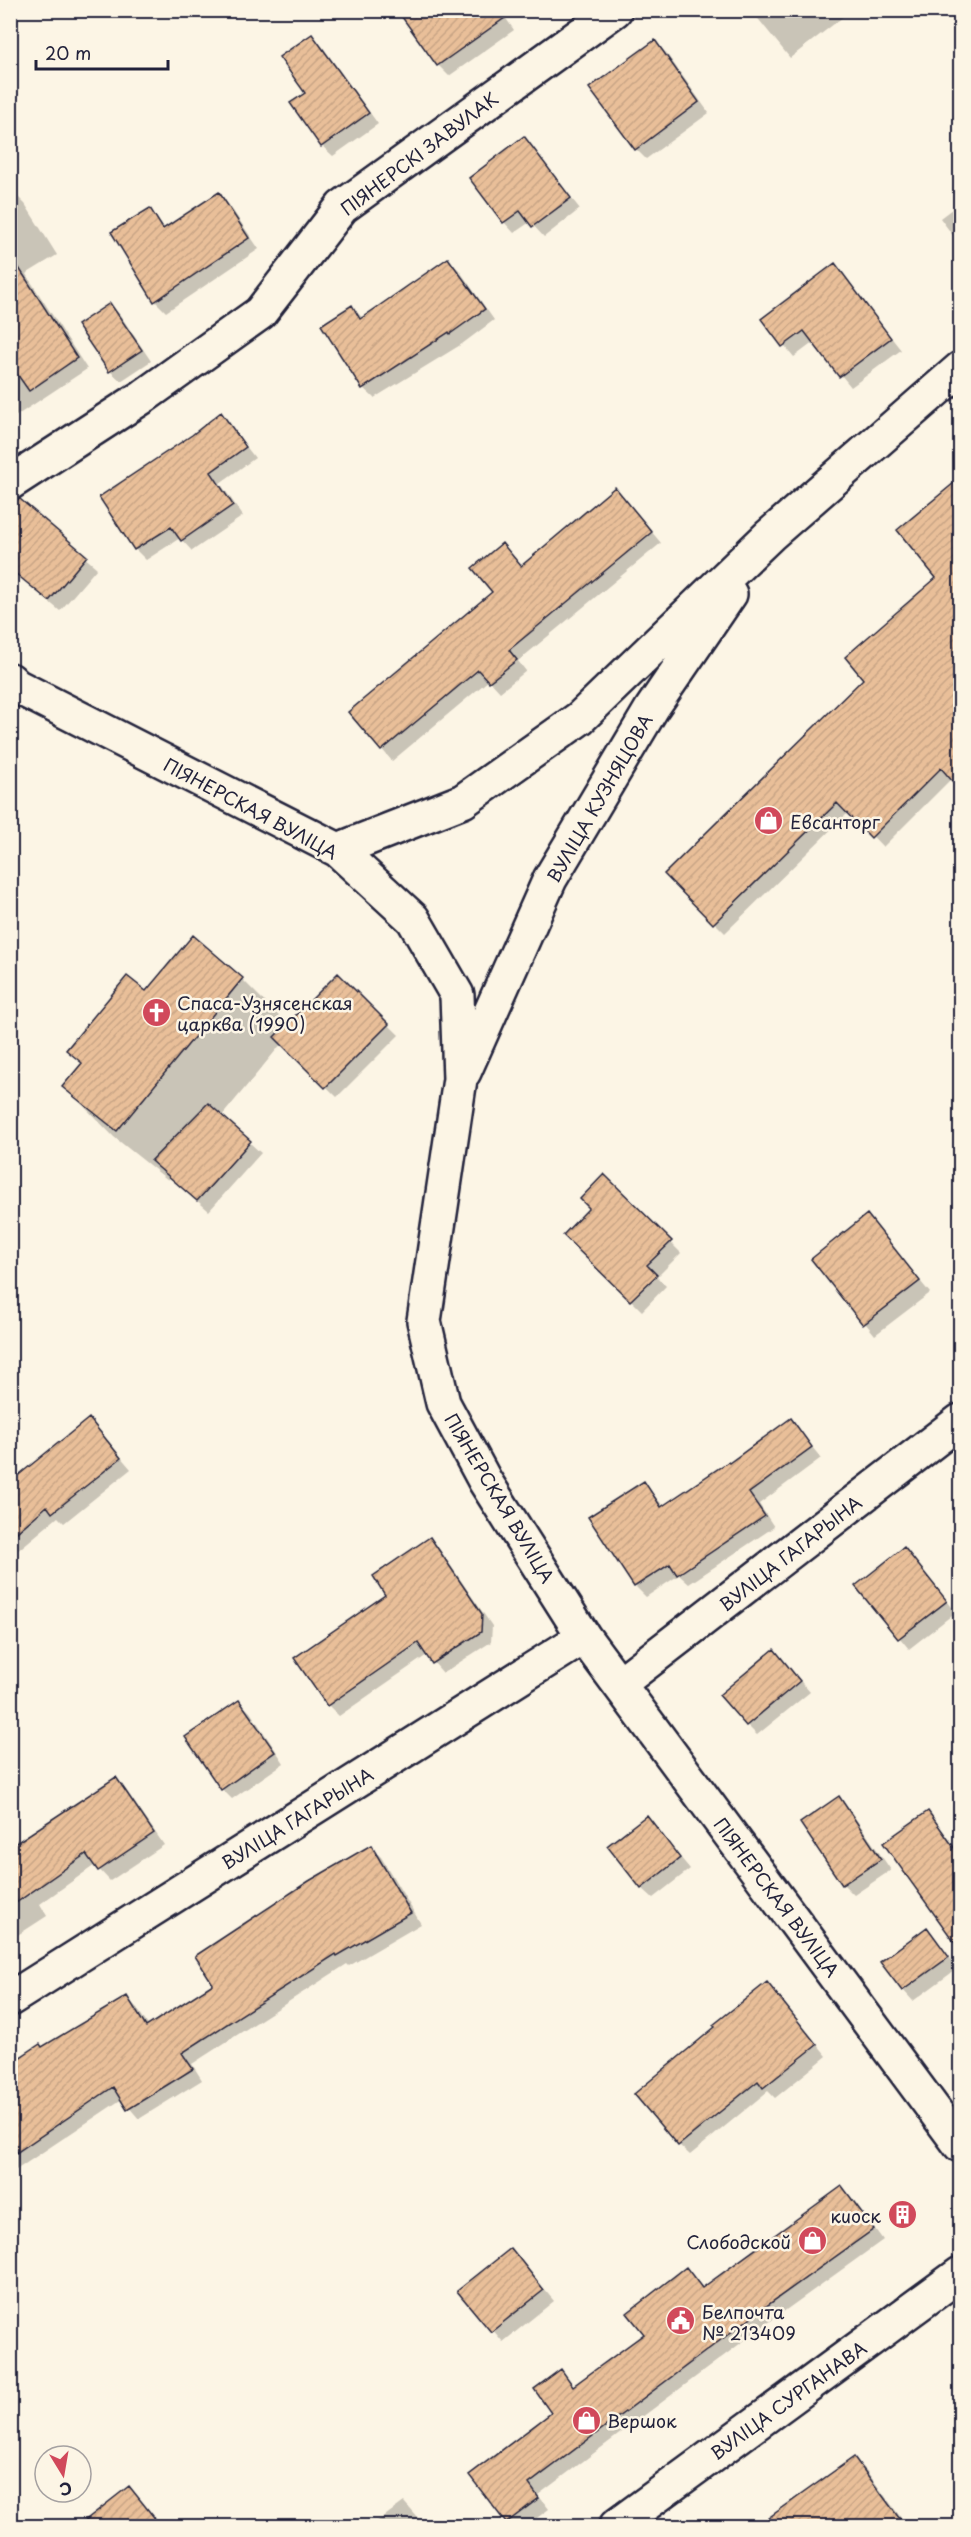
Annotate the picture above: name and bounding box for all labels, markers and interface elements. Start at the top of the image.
scale bar [36,33,168,71]
text: 20 m [45,39,91,66]
street label: ПІЯНЕРСКІ ЗАВУЛАК [335,85,503,221]
street label: ВУЛІЦА КУЗНЯЦОВА [540,709,658,887]
street label: ПІЯНЕРСКАЯ ВУЛІЦА [159,751,343,865]
shop icon: Евсанторг [753,805,785,837]
place label: Евсанторг [790,808,881,835]
place label: Спаса-Узнясенская царква (1990) [177,989,353,1037]
church icon: Спаса-Узнясенская царква (1990) [140,996,172,1028]
street label: ПІЯНЕРСКАЯ ВУЛІЦА [439,1408,562,1588]
street label: ВУЛІЦА ГАГАРЫНА [713,1489,867,1617]
street label: ВУЛІЦА ГАГАРЫНА [216,1760,378,1876]
street label: ПІЯНЕРСКАЯ ВУЛІЦА [708,1812,846,1983]
building icon: киоск [886,2199,918,2231]
place label: киоск [830,2202,881,2229]
shop icon: Слободской [796,2225,828,2257]
place label: Слободской [686,2228,791,2255]
place label: Белпочта № 213409 [702,2298,796,2346]
public building icon: Белпочта № 213409 [665,2305,697,2337]
street label: ВУЛІЦА СУРГАНАВА [704,2334,872,2466]
shop icon: Вершок [570,2404,602,2436]
place label: Вершок [607,2407,677,2434]
north arrow [33,2444,93,2504]
text: С [58,2477,74,2503]

